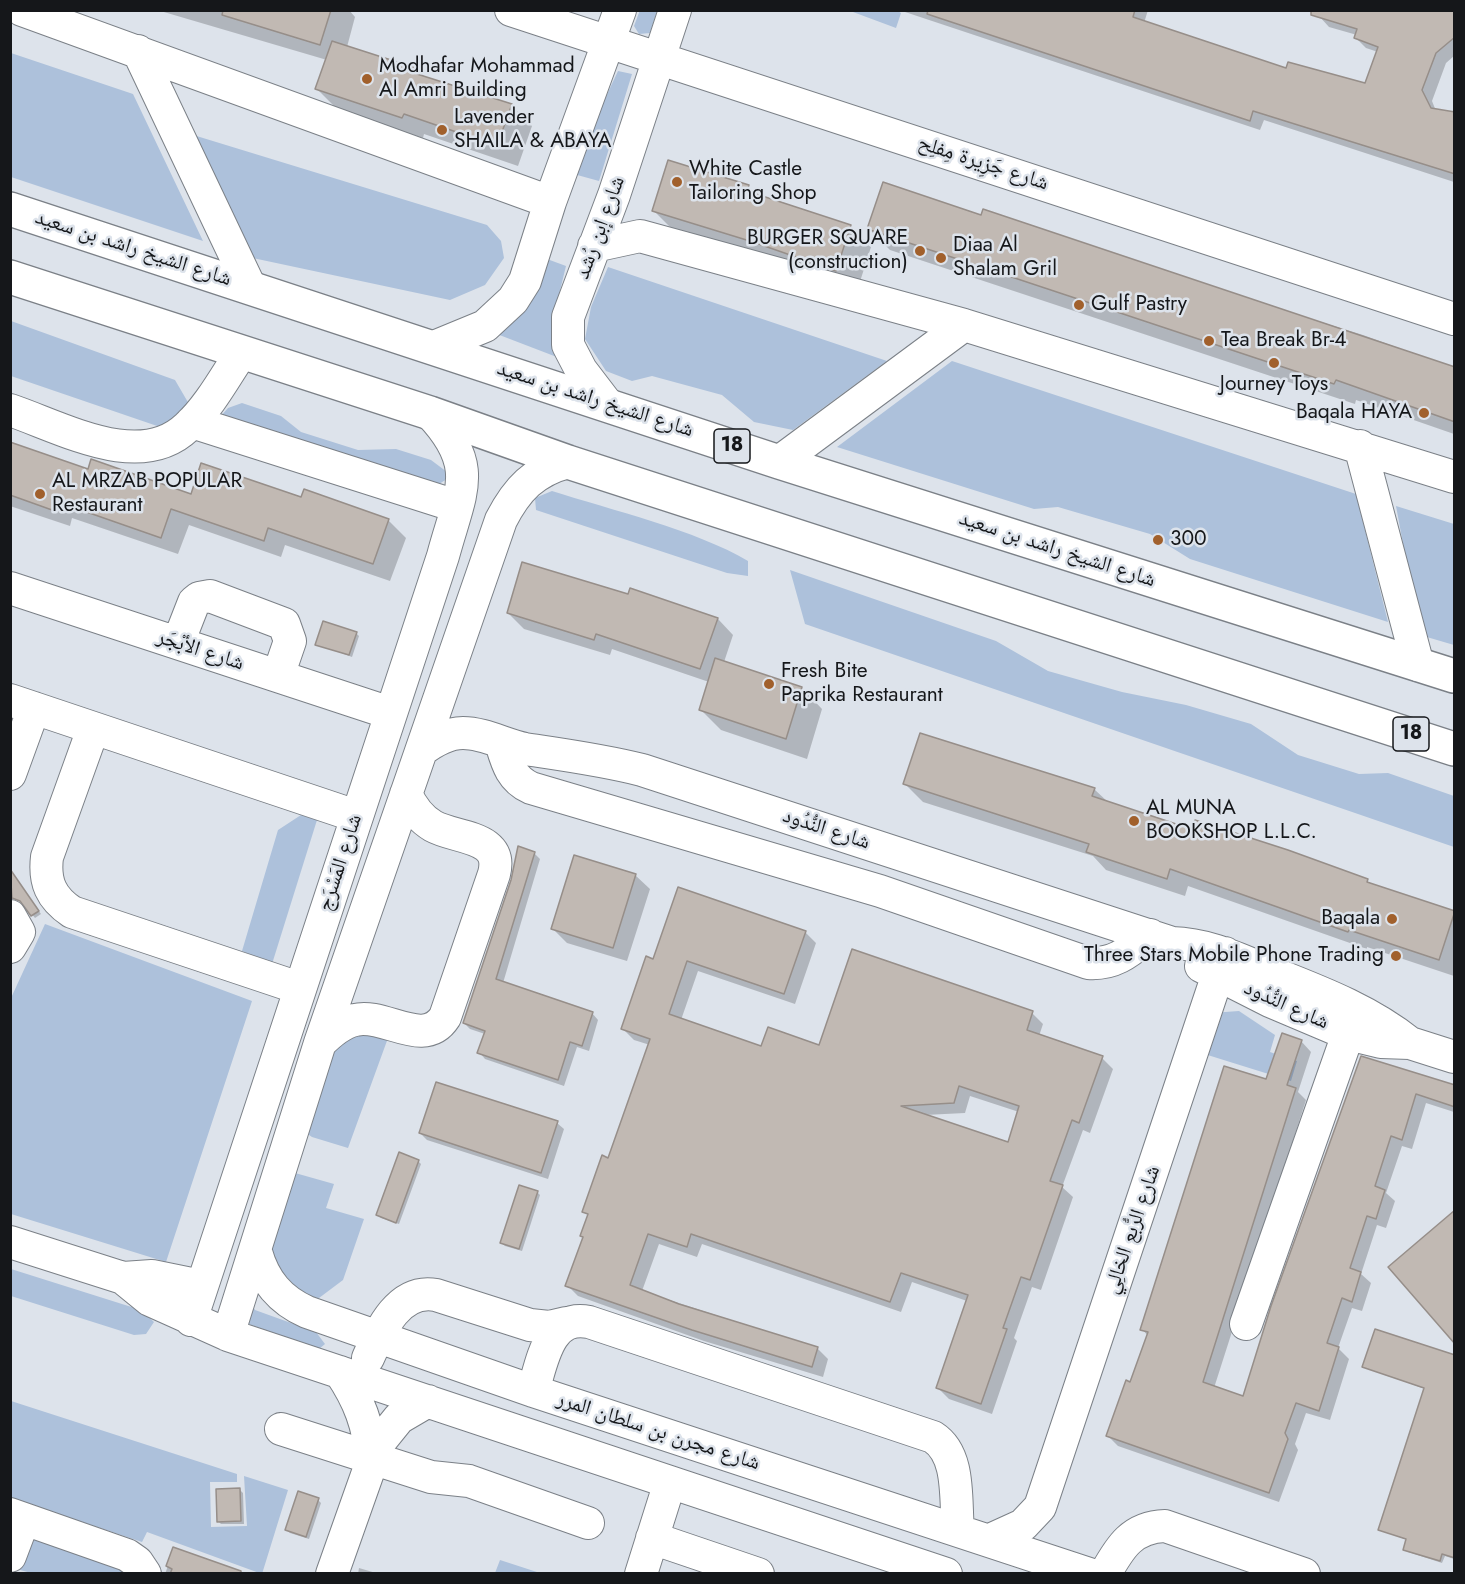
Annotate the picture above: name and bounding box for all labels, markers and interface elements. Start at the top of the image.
place label: Modhafar Mohammad Al Amri Building [379,54,575,104]
marker: Modhafar Mohammad Al Amri Building [360,72,374,86]
place label: Lavender SHAILA & ABAYA [454,105,611,155]
marker: Lavender SHAILA & ABAYA [435,123,449,137]
street label: شارع جَزِيرة مِفلِح [915,131,1051,197]
place label: White Castle Tailoring Shop [689,157,816,207]
street label: شارع إبن رُشد [571,173,631,283]
marker: White Castle Tailoring Shop [670,175,684,189]
street label: شارع الشيخ راشد بن سعيد [32,205,234,293]
place label: BURGER SQUARE (construction) [747,226,908,276]
place label: Diaa Al Shalam Gril [953,233,1057,283]
marker: BURGER SQUARE (construction) [913,244,927,258]
marker: Diaa Al Shalam Gril [934,251,948,265]
place label: Gulf Pastry [1091,292,1187,318]
marker: Gulf Pastry [1072,298,1086,312]
place label: Tea Break Br-4 [1221,328,1347,354]
marker: Tea Break Br-4 [1202,334,1216,348]
street label: شارع الشيخ راشد بن سعيد [494,356,696,444]
marker: Journey Toys [1267,356,1281,370]
place label: Journey Toys [1220,372,1328,398]
place label: Baqala HAYA [1296,400,1412,426]
marker: Baqala HAYA [1417,406,1431,420]
road number: 18 [714,429,750,463]
place label: AL MRZAB POPULAR Restaurant [52,469,242,519]
marker: AL MRZAB POPULAR Restaurant [33,487,47,501]
street label: شارع الشيخ راشد بن سعيد [956,506,1158,594]
place label: 300 [1170,527,1207,553]
marker: 300 [1151,533,1165,547]
street label: شارع الأبْجَر [153,625,247,677]
place label: Fresh Bite Paprika Restaurant [781,659,943,709]
marker: Fresh Bite Paprika Restaurant [762,677,776,691]
road number: 18 [1393,717,1429,751]
place label: AL MUNA BOOKSHOP L.L.C. [1146,796,1317,846]
street label: شارع النُّدُود [779,804,873,856]
street label: شارع المَسْرَج [314,812,368,914]
marker: AL MUNA BOOKSHOP L.L.C. [1127,814,1141,828]
place label: Baqala [1321,906,1380,932]
marker: Baqala [1385,912,1399,926]
place label: Three Stars Mobile Phone Trading [1084,943,1384,969]
marker: Three Stars Mobile Phone Trading [1389,949,1403,963]
street label: شارع النُّدُود [1240,976,1332,1036]
street label: شارع الرُّبع الخالِي [1099,1163,1167,1297]
street label: شارع مجرن بن سلطان المرر [553,1387,763,1477]

